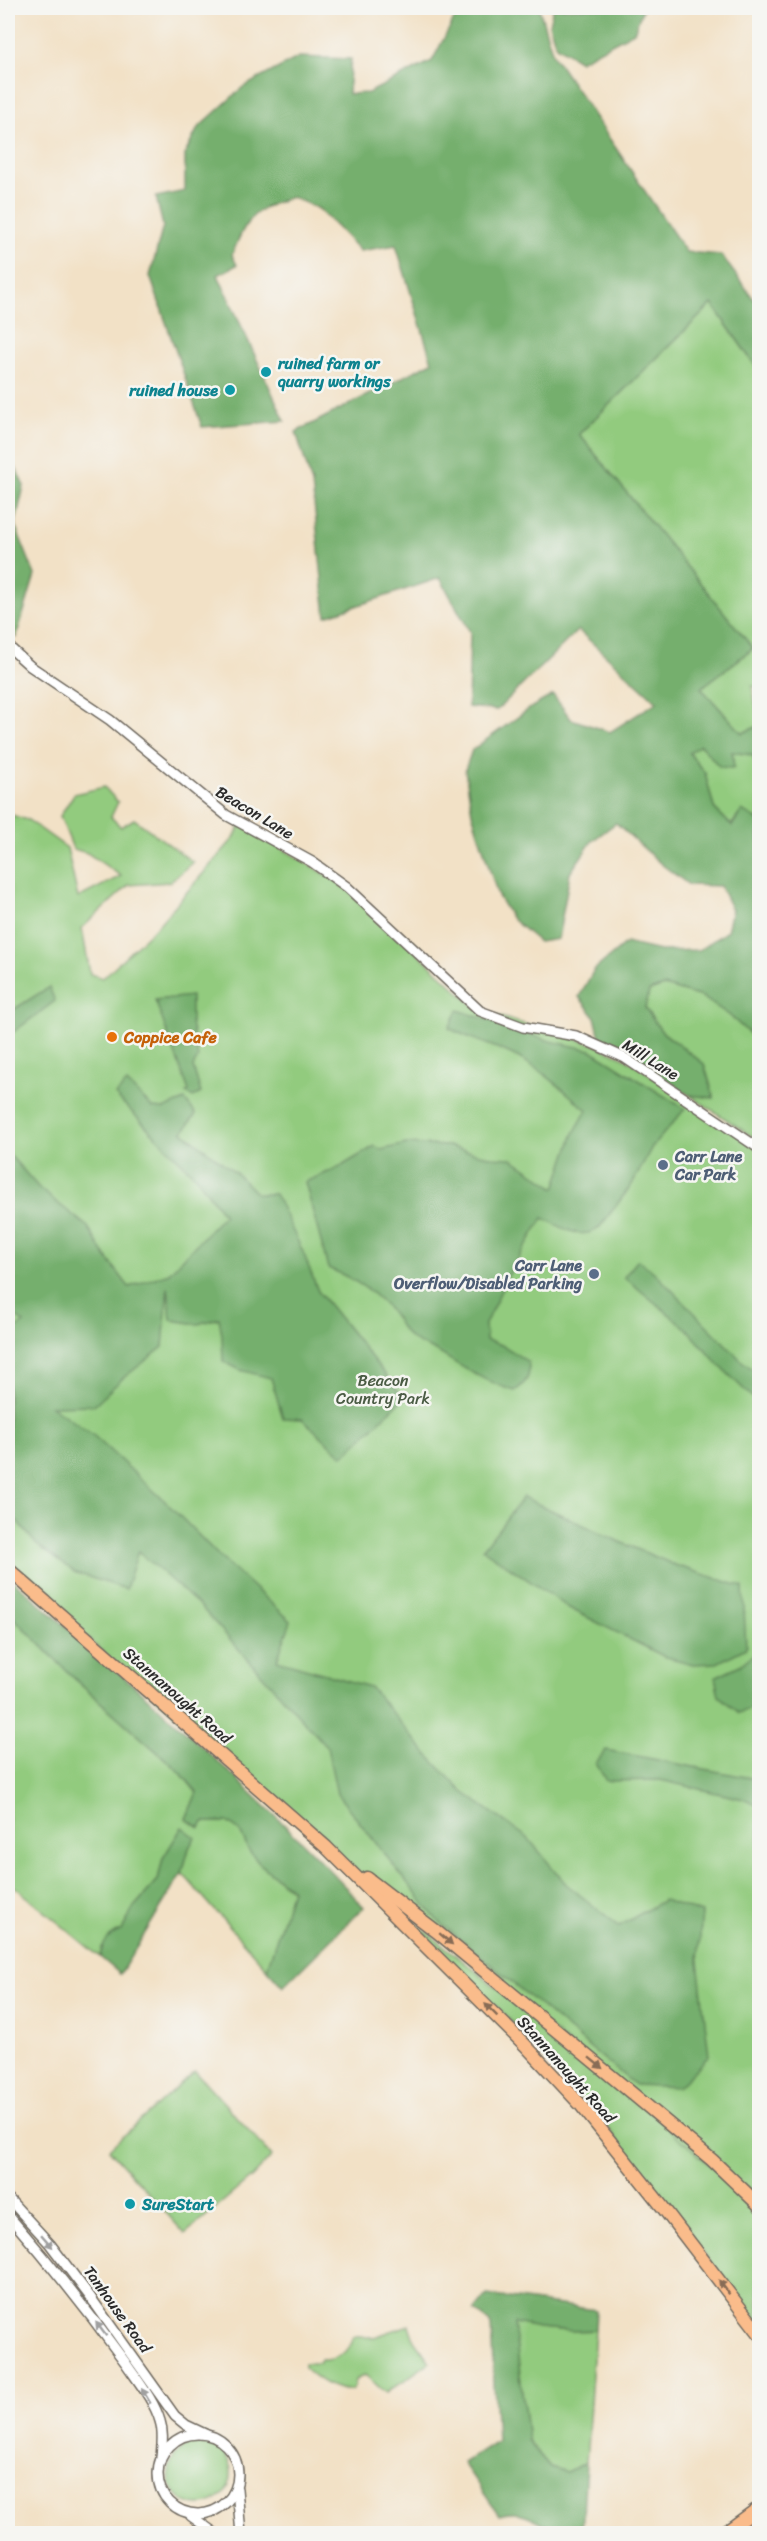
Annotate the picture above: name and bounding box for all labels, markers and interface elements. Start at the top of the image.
place label: ruined farm or quarry workings [277,349,391,396]
marker: ruined farm or quarry workings [259,365,273,379]
place label: ruined house [128,376,218,405]
marker: ruined house [223,383,237,397]
street label: Beacon Lane [210,777,300,847]
place label: Coppice Cafe [123,1023,217,1052]
marker: Coppice Cafe [105,1030,119,1044]
street label: Mill Lane [617,1031,685,1088]
place label: Carr Lane Car Park [674,1142,742,1189]
marker: Carr Lane Car Park [656,1158,670,1172]
place label: Carr Lane Overflow/Disabled Parking [393,1251,583,1298]
marker: Carr Lane Overflow/Disabled Parking [587,1267,601,1281]
park label: Beacon Country Park [336,1366,430,1413]
street label: Stannanought Road [116,1639,240,1752]
one-way arrow [438,1932,453,1945]
one-way arrow [484,2003,498,2017]
street label: Stannanought Road [510,2009,624,2131]
one-way arrow [588,2057,604,2070]
place label: SureStart [141,2190,214,2219]
marker: SureStart [123,2197,137,2211]
one-way arrow [40,2233,53,2248]
street label: Tanhouse Road [76,2259,160,2361]
one-way arrow [718,2280,730,2296]
one-way arrow [95,2321,107,2336]
one-way arrow [141,2388,152,2404]

